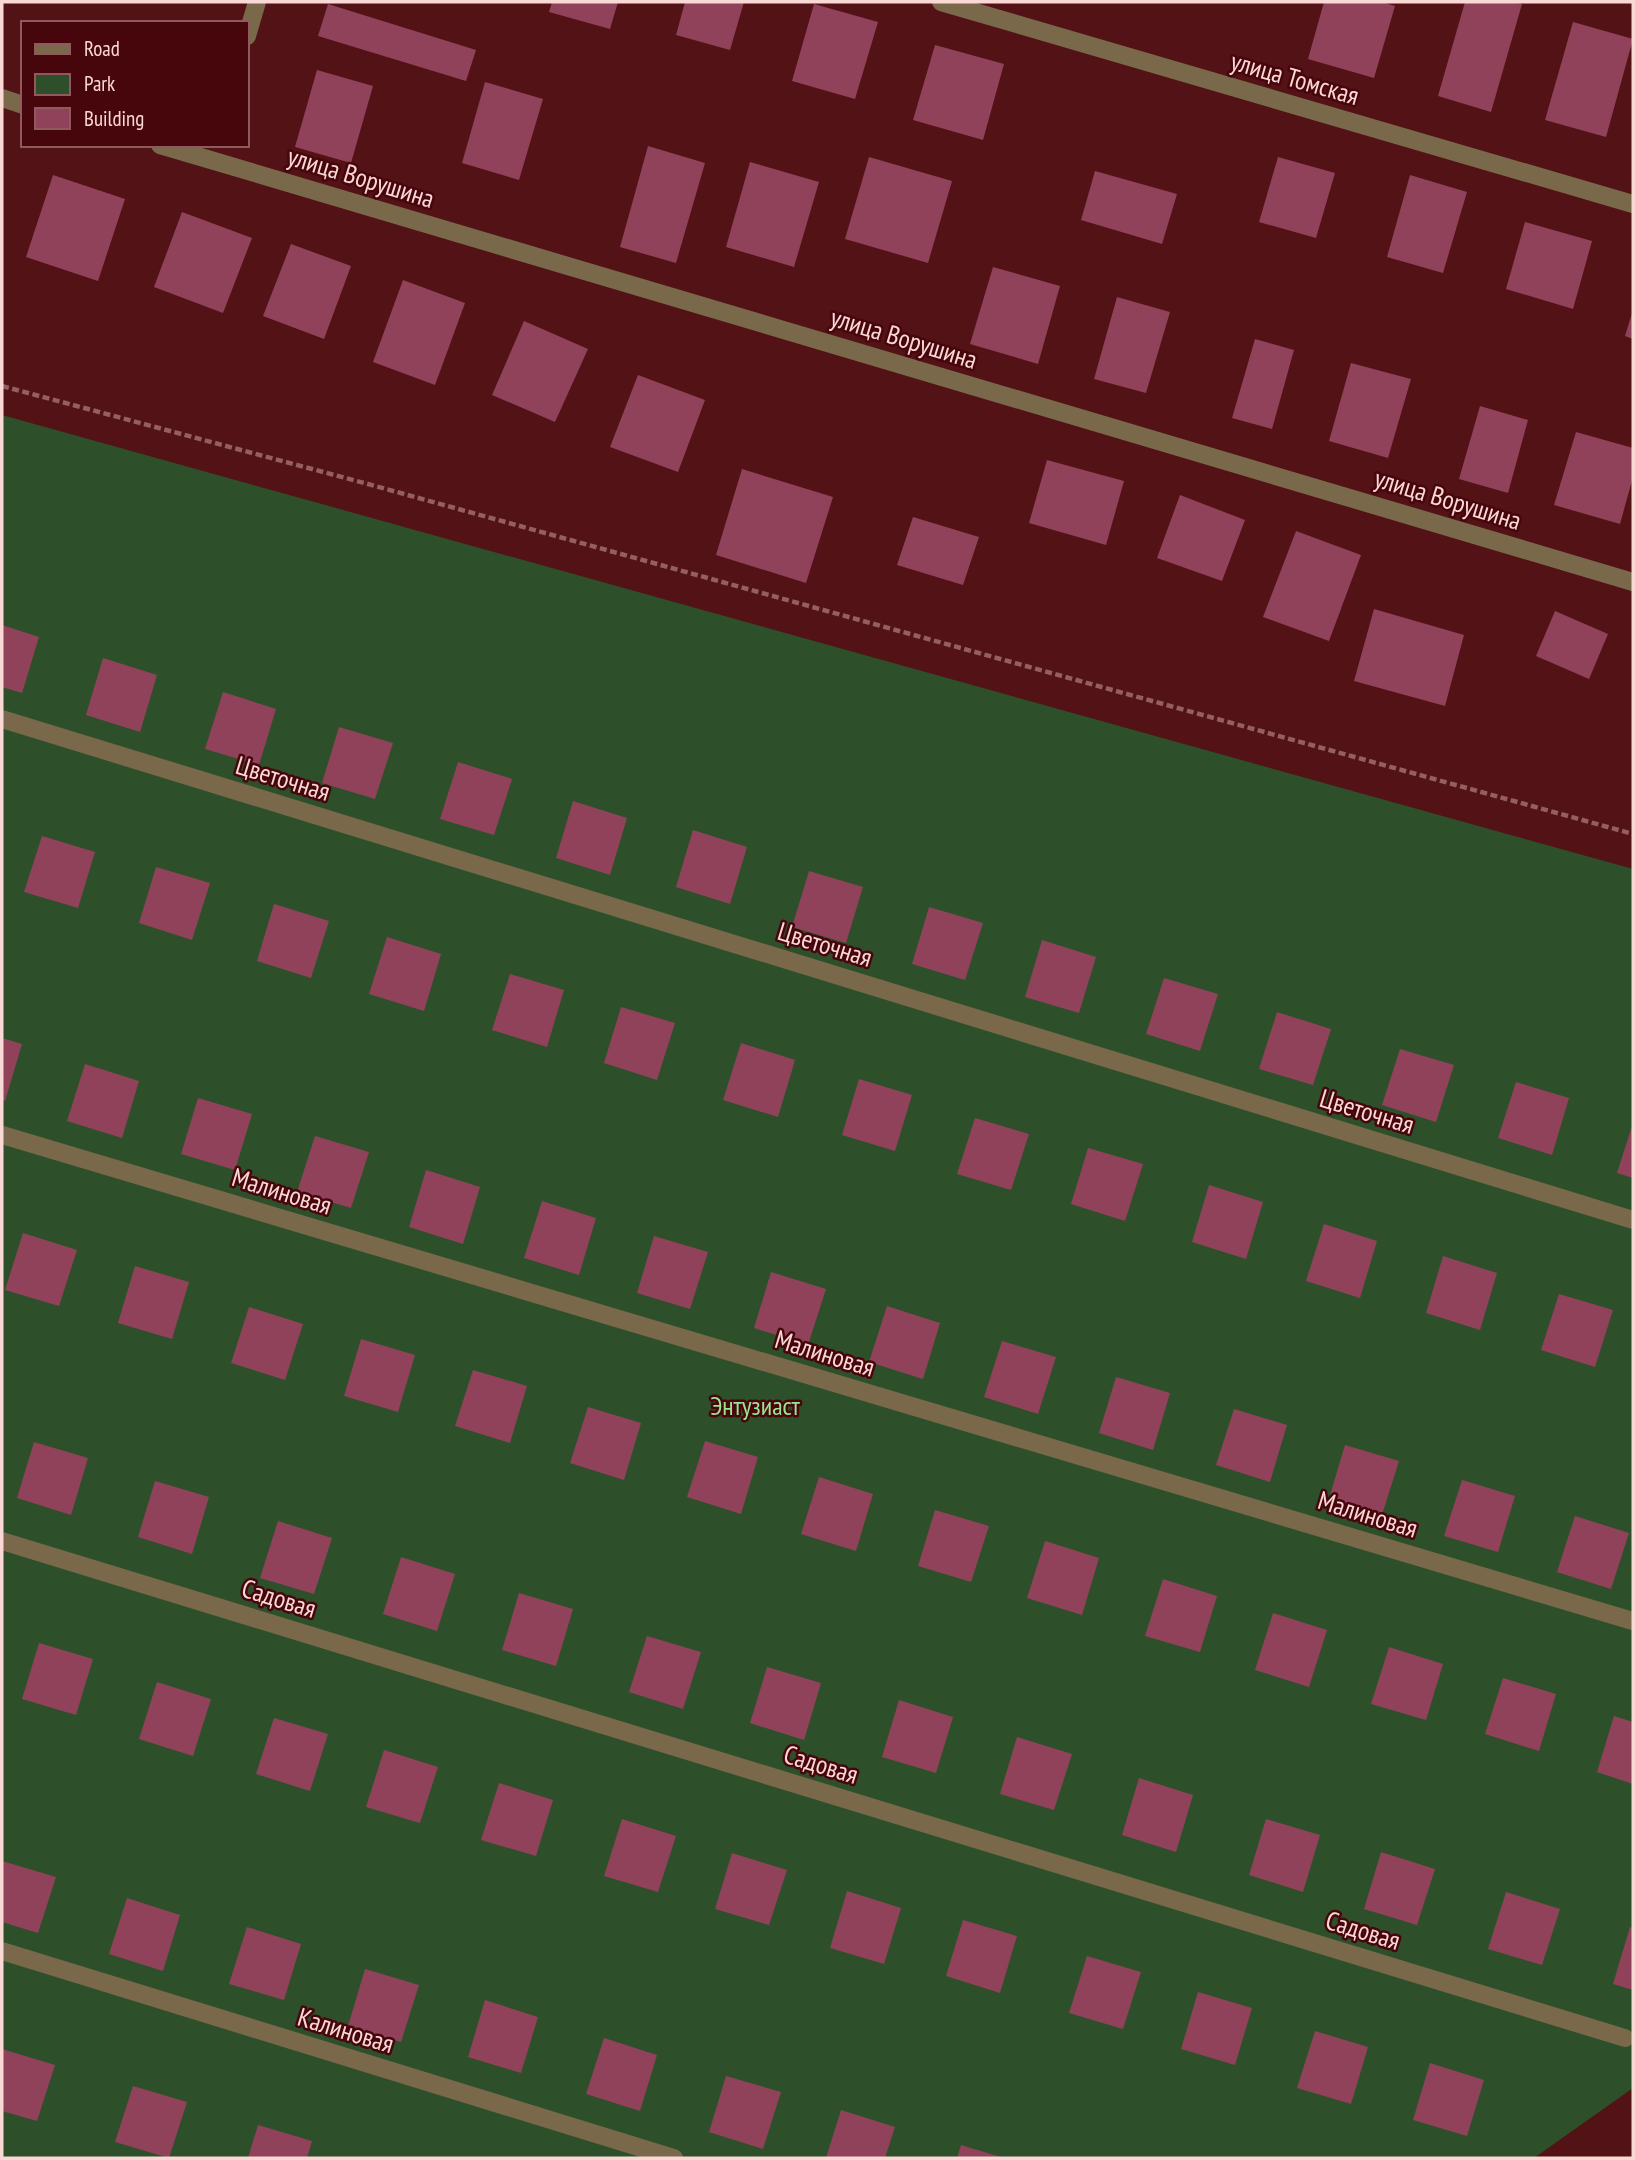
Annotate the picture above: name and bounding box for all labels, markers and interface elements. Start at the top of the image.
legend [21,21,248,147]
text: Road [84,35,120,62]
street label: улица Томская [1227,44,1363,112]
text: Park [84,70,115,97]
text: Building [84,105,144,132]
street label: улица Ворушина [284,139,438,215]
street label: улица Ворушина [827,300,981,376]
street label: улица Ворушина [1371,461,1525,537]
street label: Цветочная [232,748,334,808]
street label: Цветочная [774,914,876,974]
street label: Цветочная [1316,1081,1418,1141]
street label: Малиновая [228,1160,336,1222]
street label: Малиновая [771,1322,879,1384]
park label: Энтузиаст [710,1389,801,1422]
street label: Малиновая [1314,1483,1422,1545]
street label: Садовая [238,1571,320,1625]
street label: Садовая [780,1737,862,1791]
street label: Садовая [1322,1903,1404,1957]
street label: Калиновая [294,2000,398,2060]

